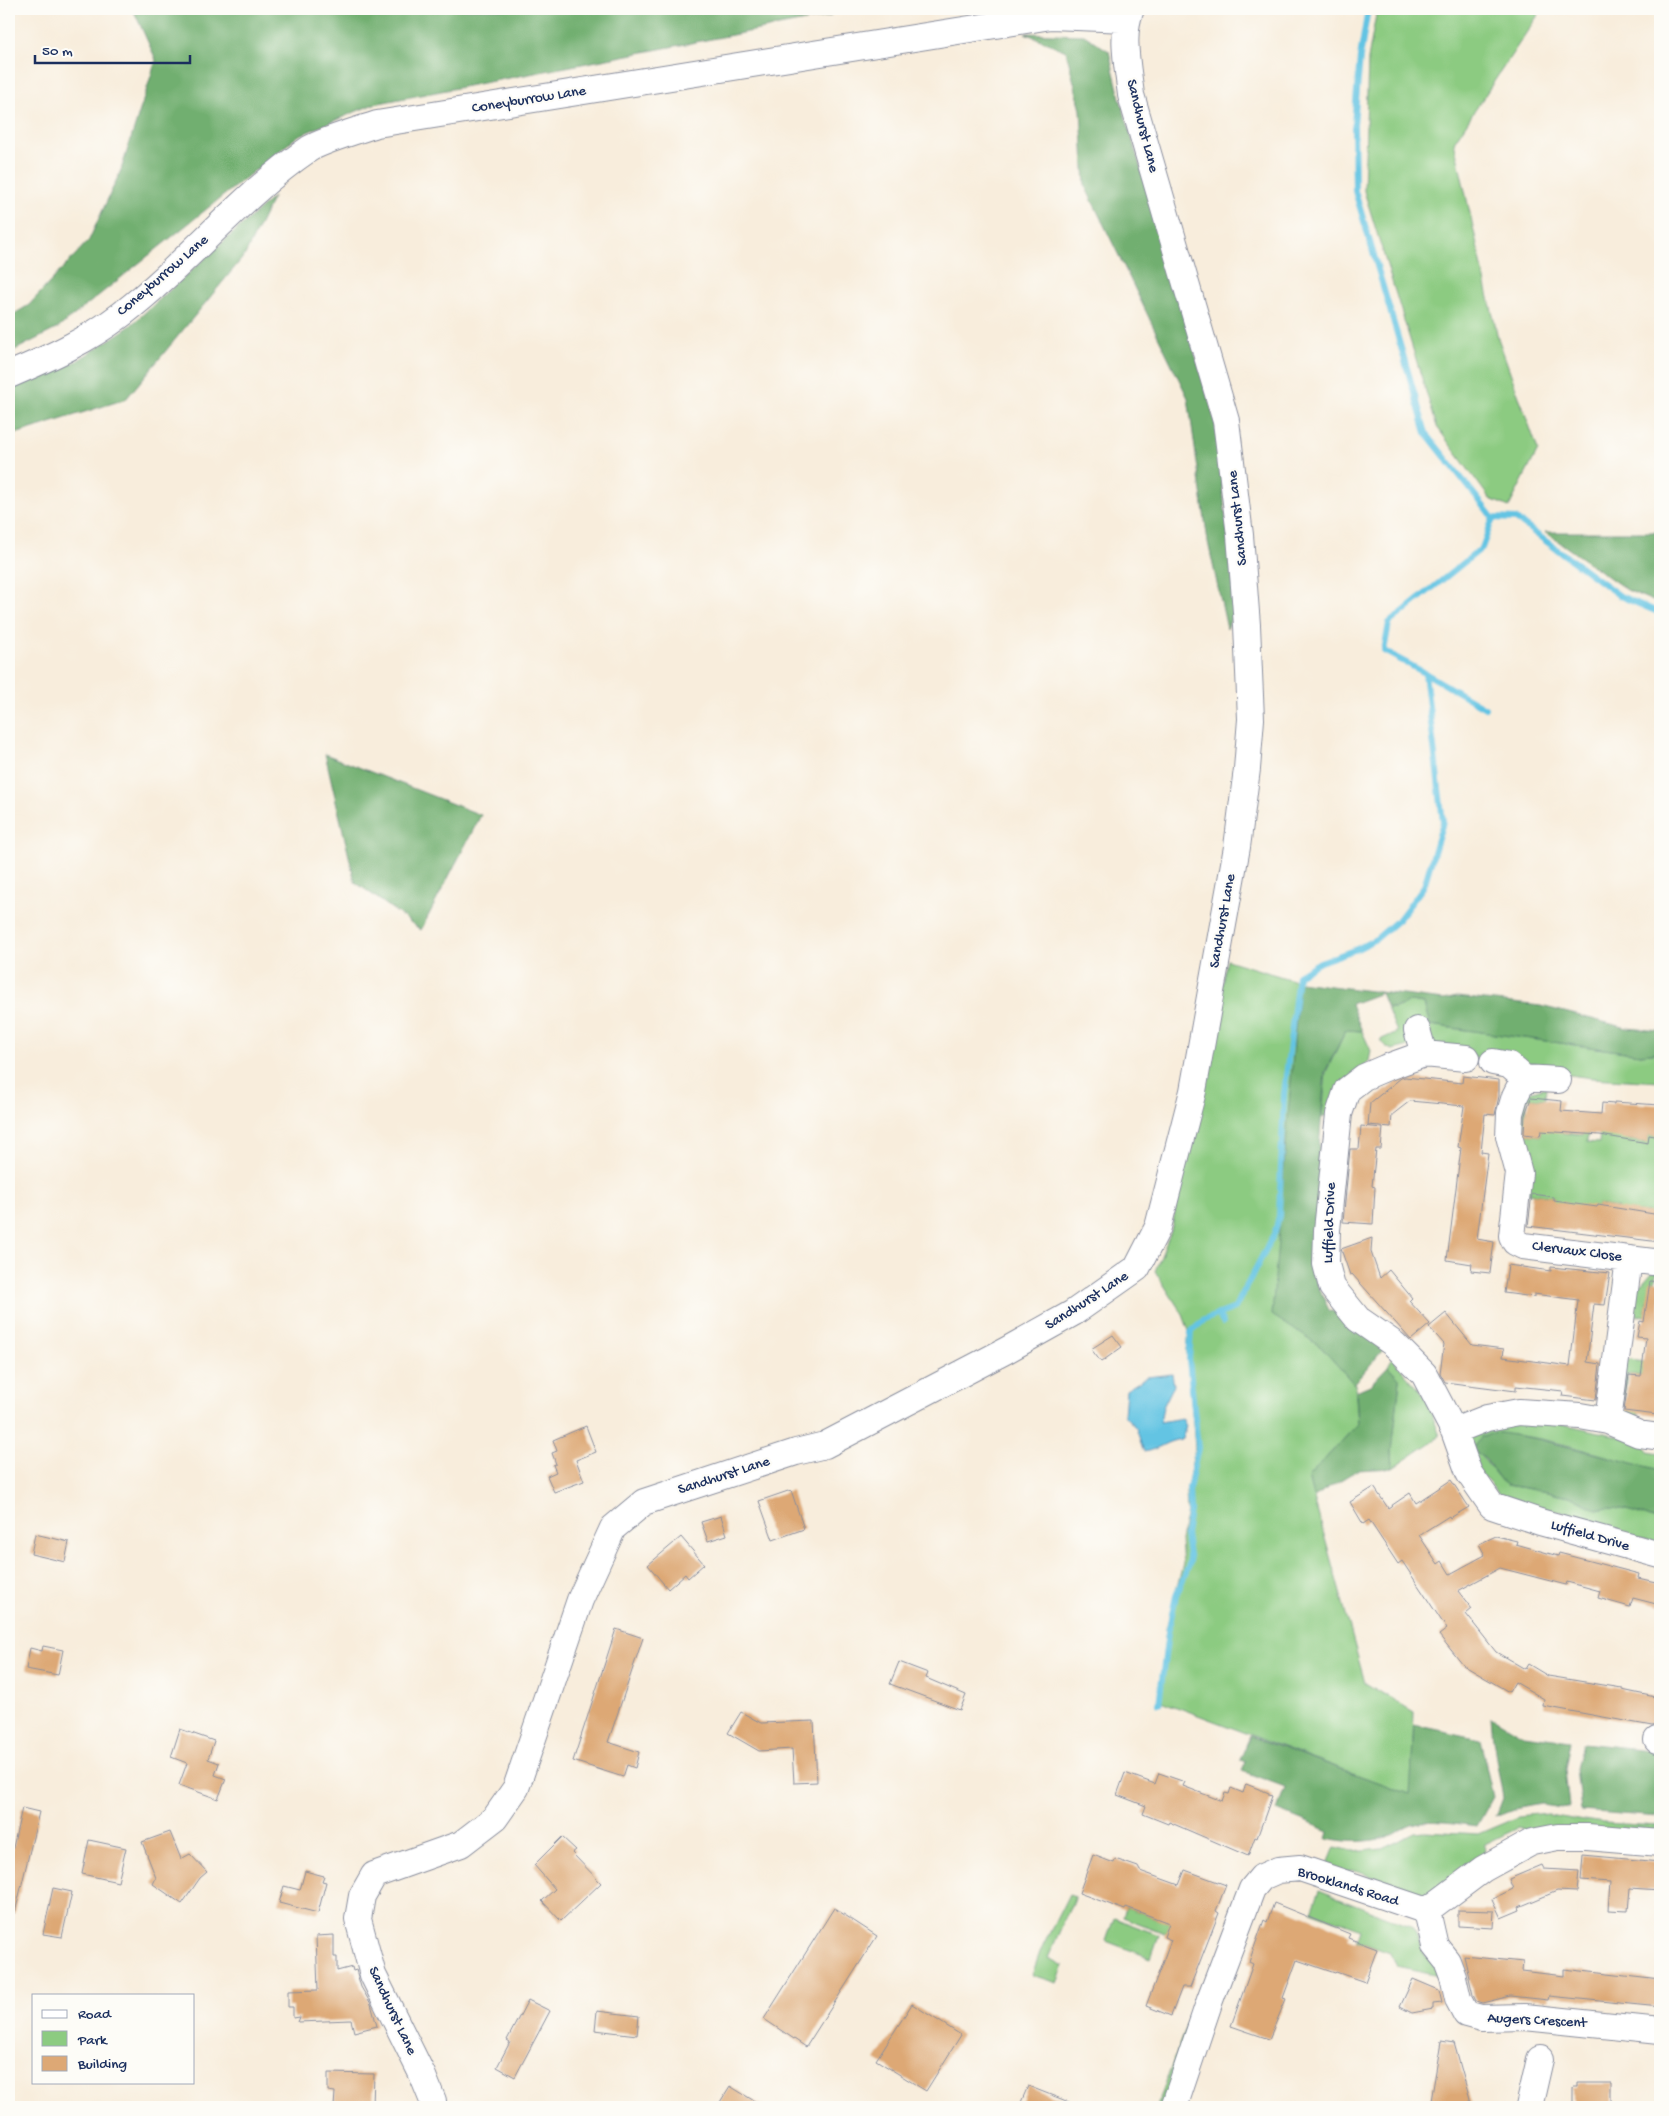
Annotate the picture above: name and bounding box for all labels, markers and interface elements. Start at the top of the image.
scale bar [35,32,190,64]
text: 50 m [42,43,73,61]
street label: Sandhurst Lane [1122,77,1162,175]
street label: Coneyburrow Lane [471,82,588,118]
street label: Coneyburrow Lane [114,231,213,321]
street label: Sandhurst Lane [1224,469,1252,566]
street label: Sandhurst Lane [1206,872,1240,970]
street label: Luffield Drive [1320,1182,1340,1264]
street label: Clervaux Close [1531,1238,1623,1266]
street label: Sandhurst Lane [1042,1267,1132,1335]
street label: Sandhurst Lane [676,1453,772,1499]
street label: Luffield Drive [1549,1516,1632,1556]
street label: Brooklands Road [1294,1863,1402,1911]
street label: Sandhurst Lane [364,1964,420,2058]
legend [32,1994,195,2084]
text: Road [78,2006,112,2024]
street label: Augers Crescent [1487,2009,1589,2033]
text: Park [77,2032,108,2050]
text: Building [77,2056,127,2074]

